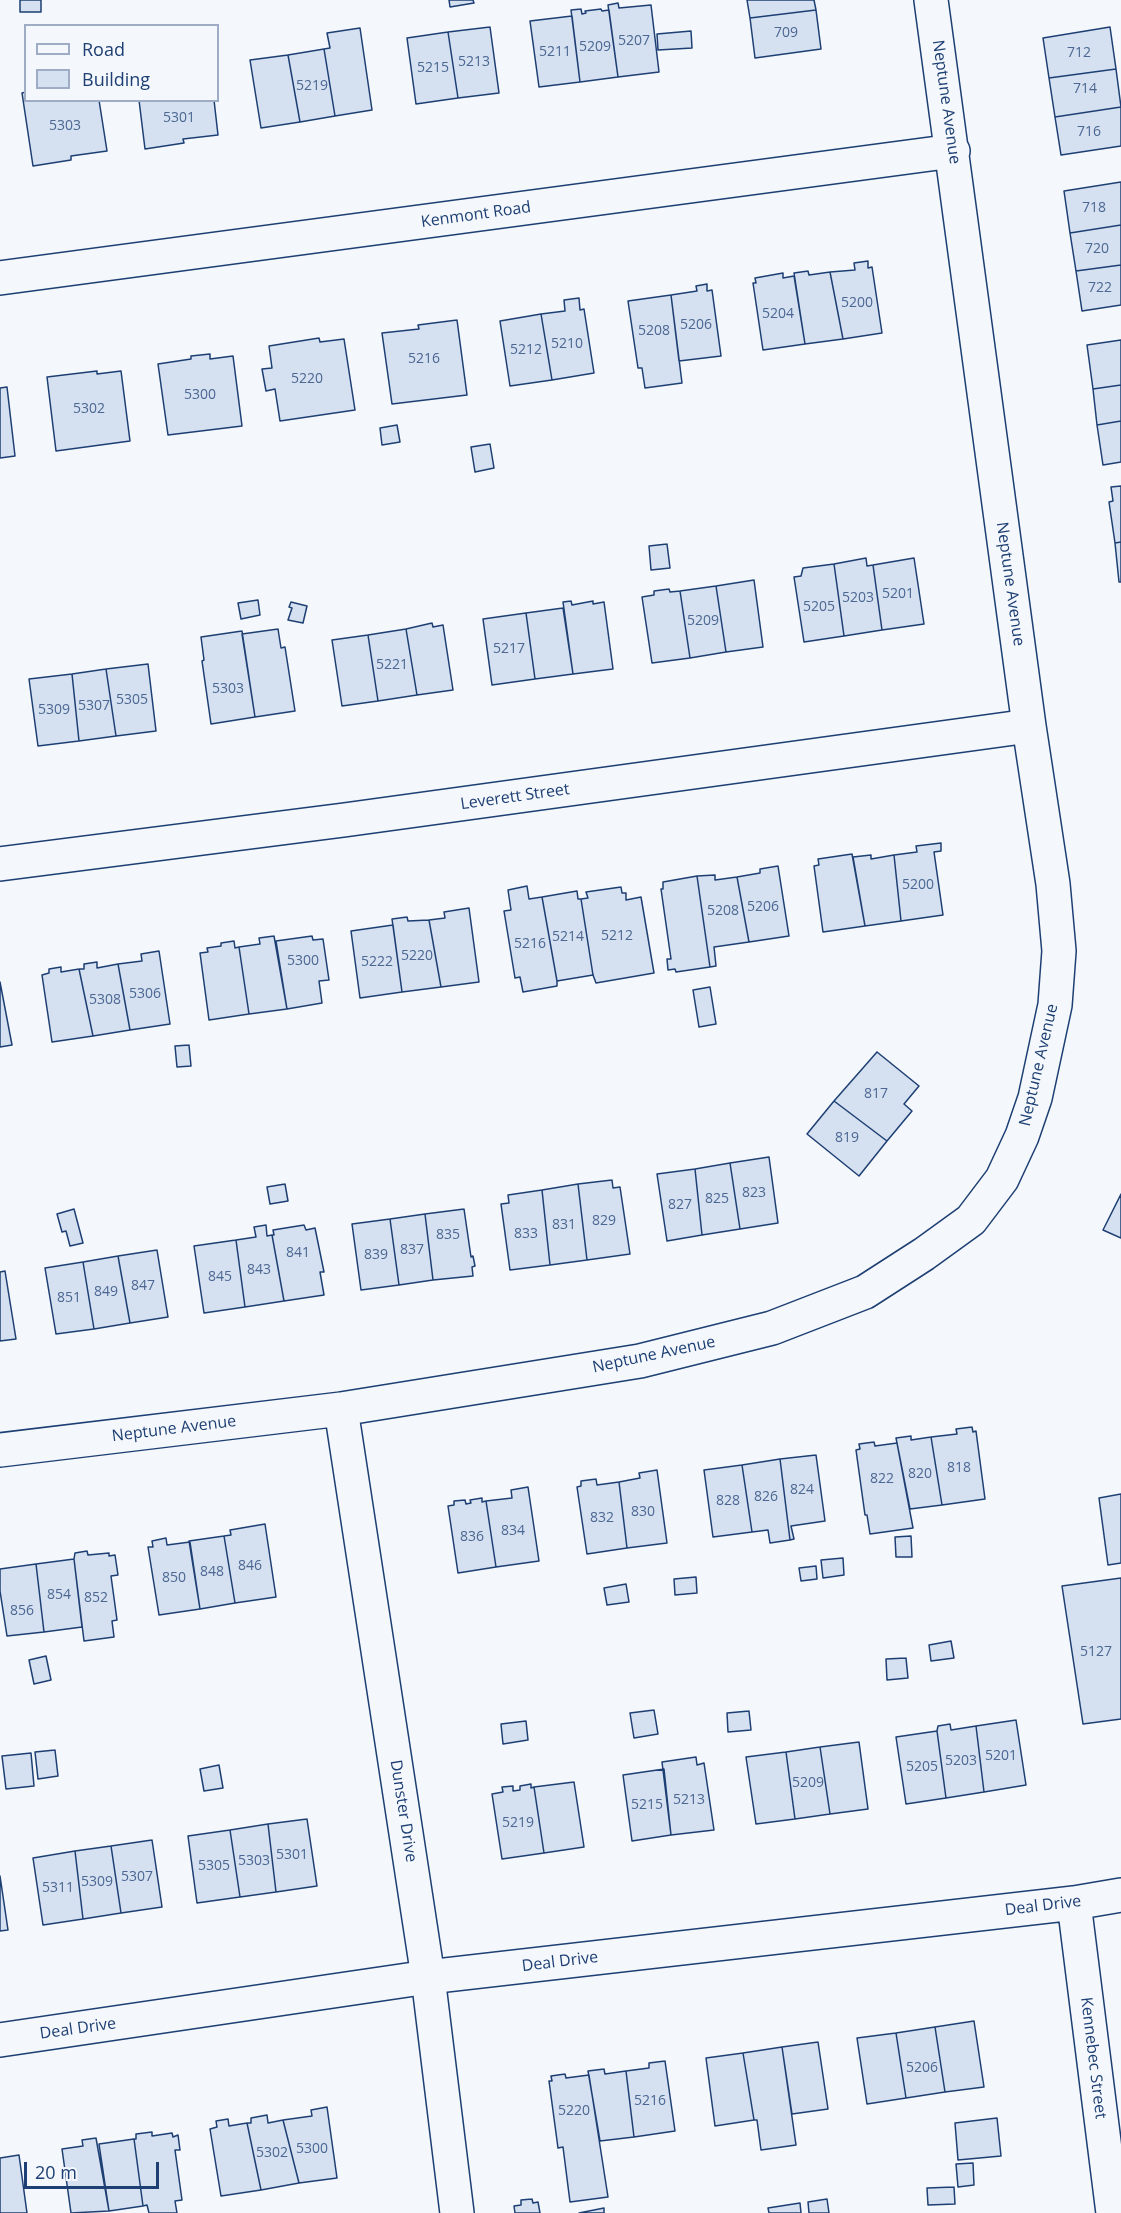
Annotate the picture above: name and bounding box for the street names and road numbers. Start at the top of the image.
street label: Neptune Avenue [928,39,964,165]
street label: Kenmont Road [420,198,532,232]
street label: Neptune Avenue [992,521,1028,647]
street label: Leverett Street [459,780,571,814]
street label: Neptune Avenue [1016,1002,1062,1128]
street label: Neptune Avenue [591,1333,717,1377]
street label: Neptune Avenue [111,1412,237,1446]
street label: Dunster Drive [385,1758,421,1864]
street label: Deal Drive [1004,1892,1082,1920]
street label: Deal Drive [521,1948,599,1976]
street label: Kennebec Street [1076,1996,1110,2120]
street label: Deal Drive [39,2014,117,2044]

